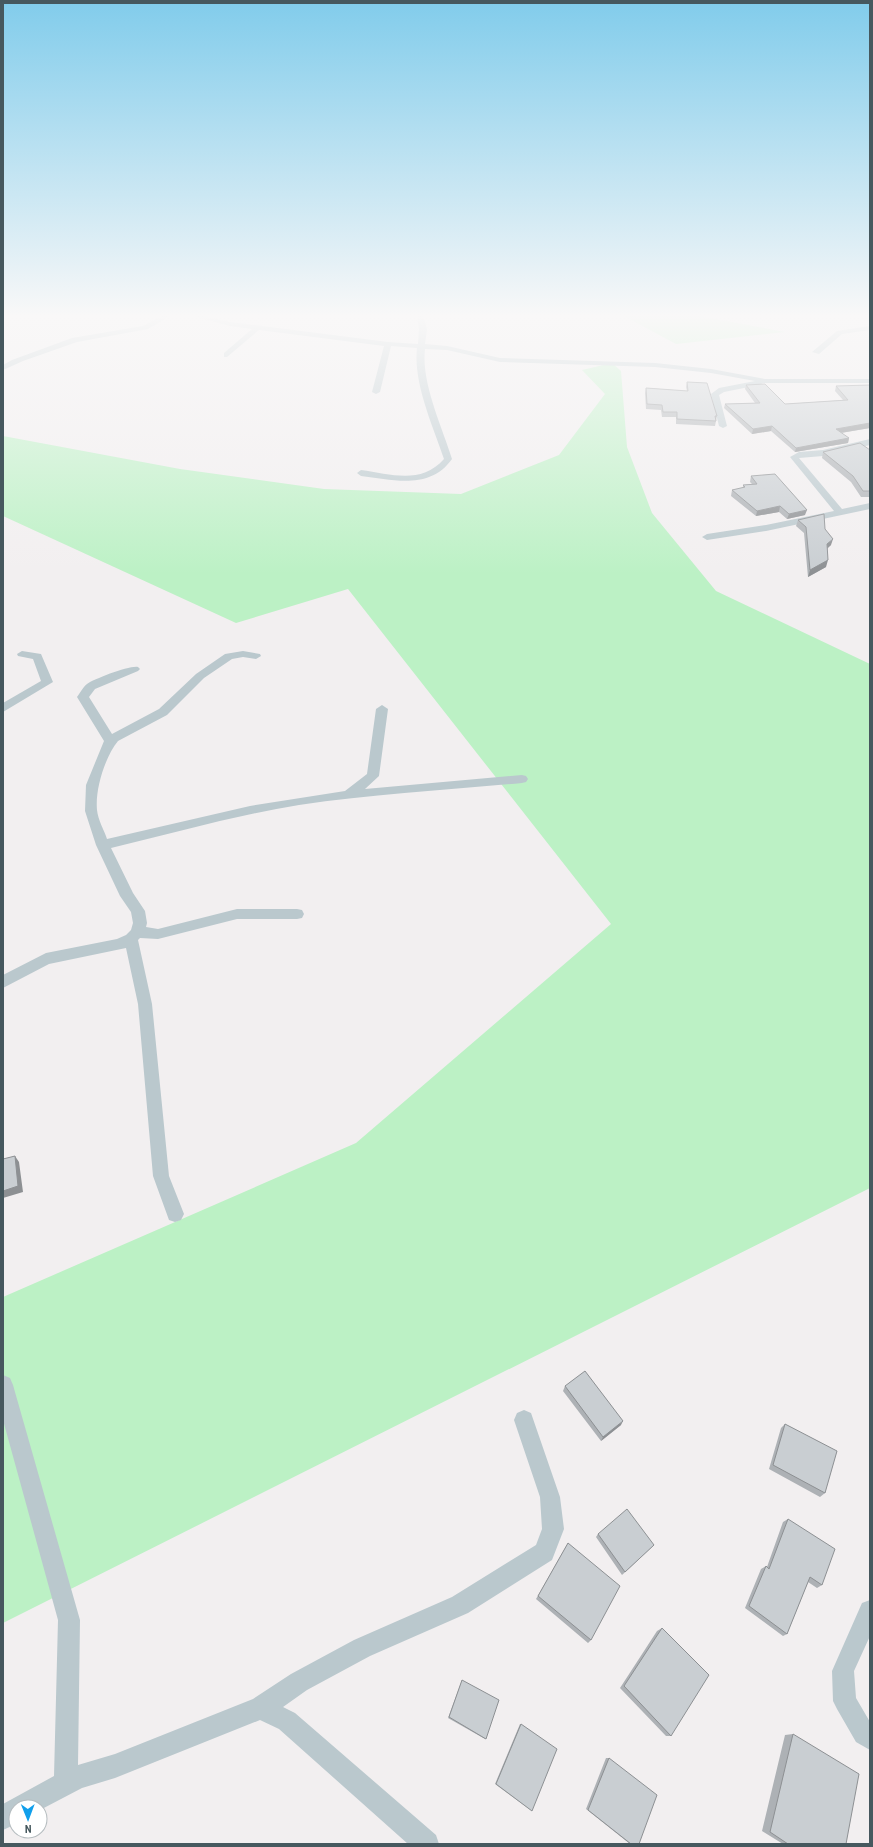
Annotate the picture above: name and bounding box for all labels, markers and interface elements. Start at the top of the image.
north arrow [8,1799,48,1839]
text: N [24,1822,32,1835]

